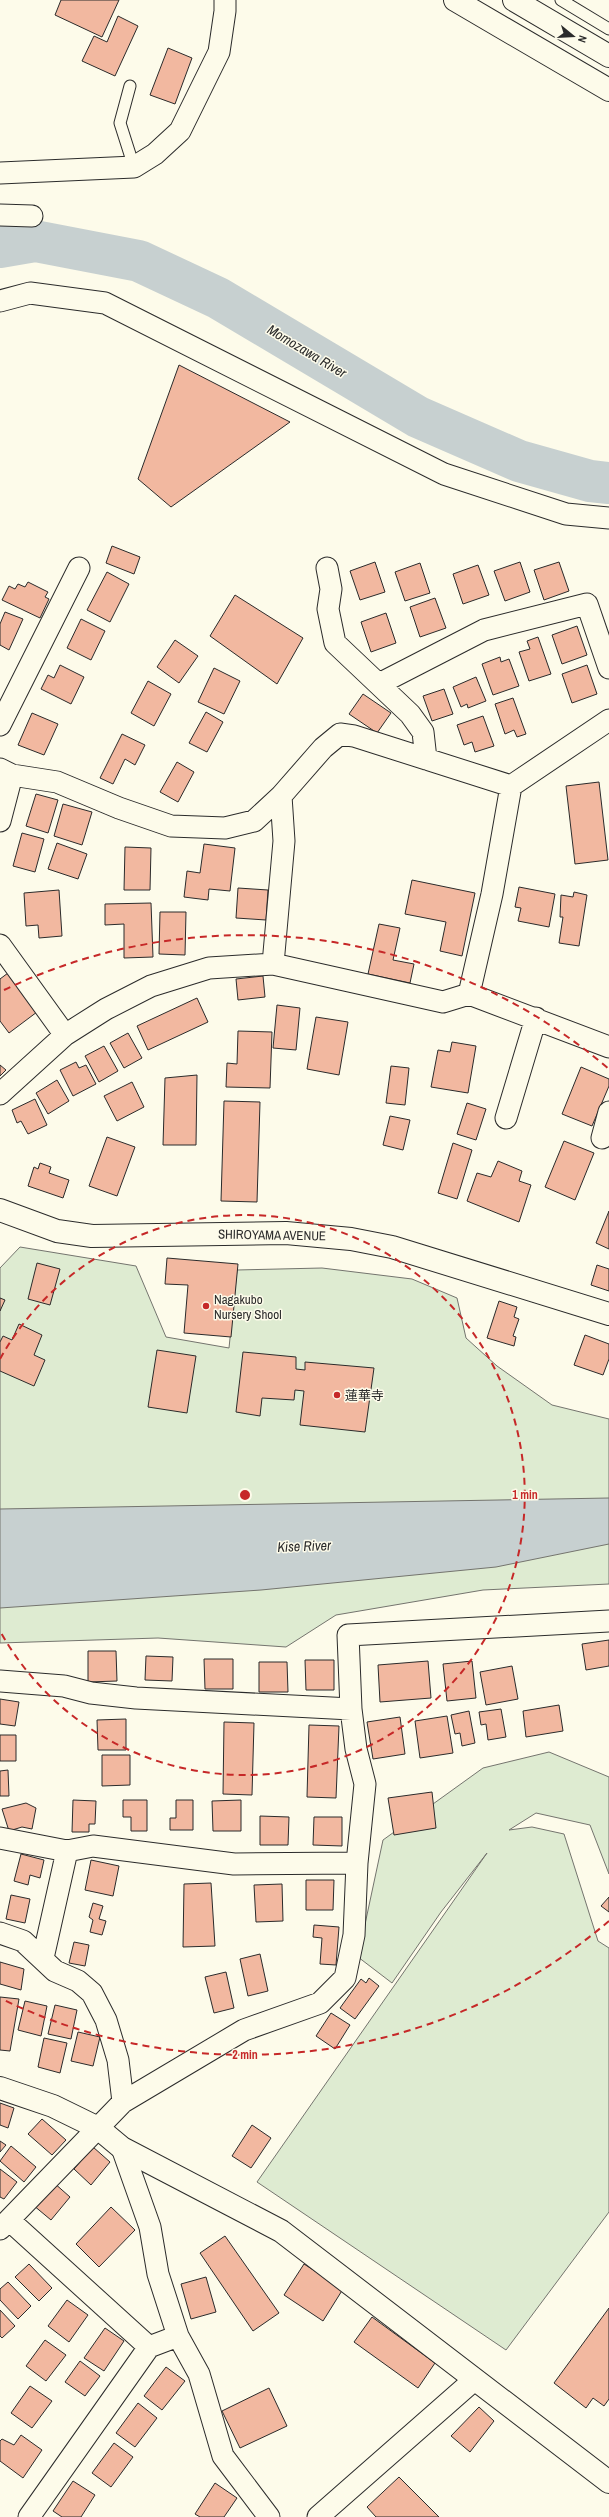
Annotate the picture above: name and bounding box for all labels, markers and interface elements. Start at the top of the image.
north arrow [553,16,593,56]
text: N [575,34,590,44]
water label: Momozawa River [264,320,351,382]
street label: SHIROYAMA AVENUE [218,1226,326,1244]
place label: Nagakubo Nursery Shool [214,1291,282,1323]
marker: Nagakubo Nursery Shool [201,1301,211,1311]
place label: 蓮華寺 [345,1387,384,1404]
marker: 蓮華寺 [332,1390,342,1400]
text: 1 min [512,1487,538,1503]
centre of rings [238,1488,252,1502]
water label: Kise River [277,1536,332,1556]
text: 2 min [232,2047,258,2063]

